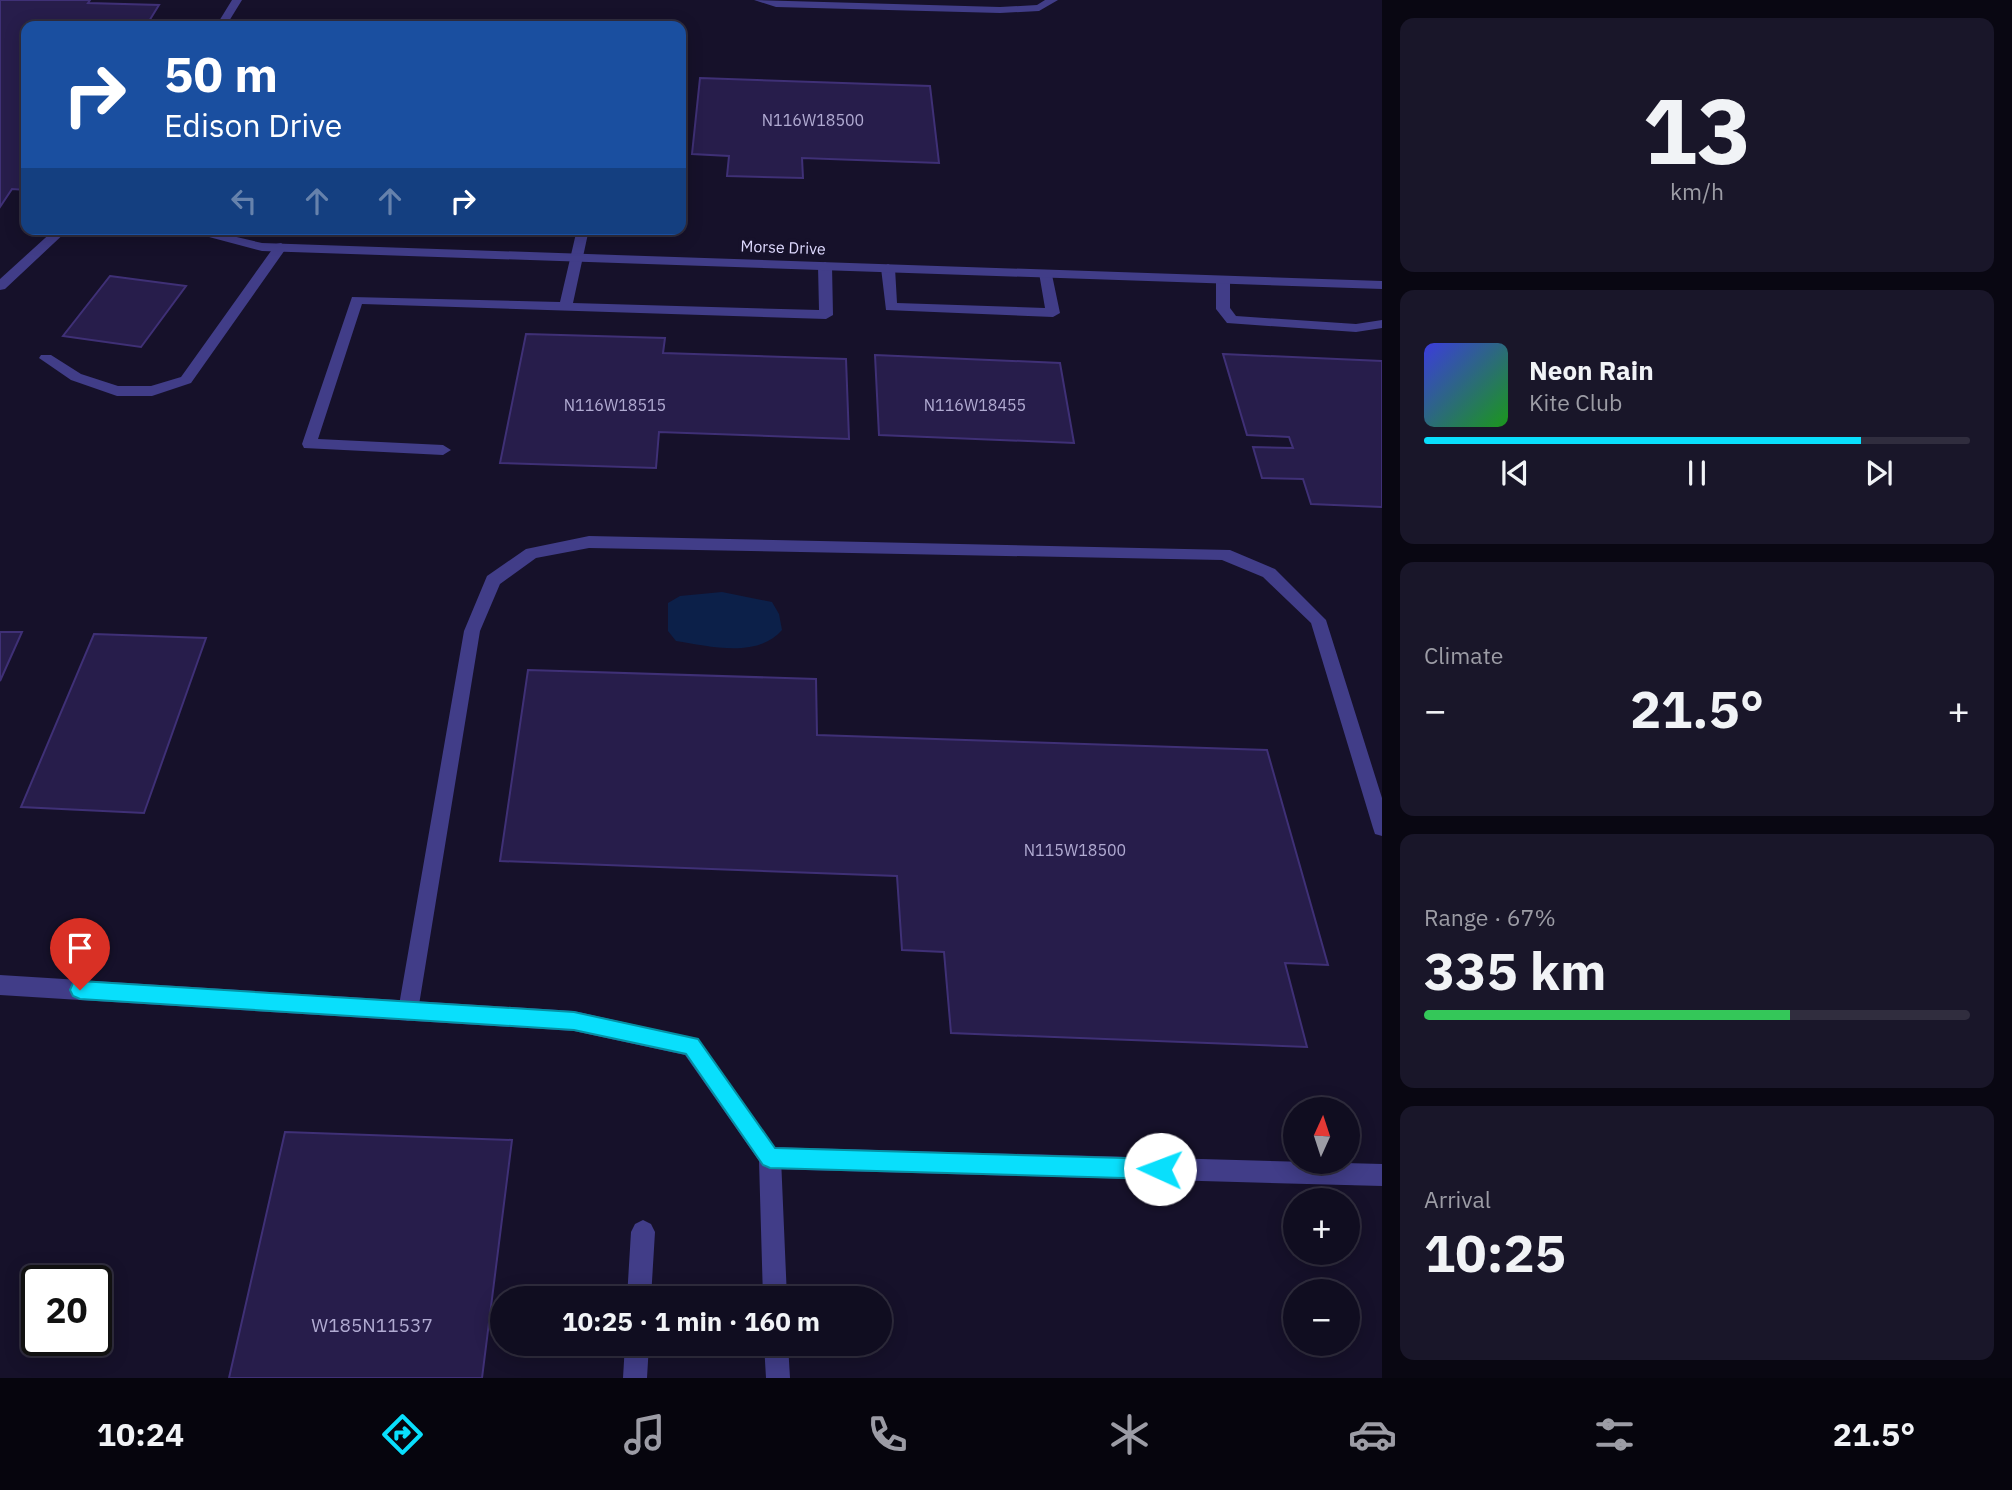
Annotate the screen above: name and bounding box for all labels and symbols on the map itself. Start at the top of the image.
house number: N116W18500 [762,110,864,130]
street label: Morse Drive [740,236,826,258]
house number: N116W18515 [564,395,666,415]
house number: N116W18455 [924,395,1026,415]
house number: N115W18500 [1024,840,1126,860]
pin [50,918,110,990]
north arrow [1283,1097,1360,1174]
position arrow [1123,1132,1197,1206]
speed limit sign: 20 [21,1265,112,1356]
house number: W185N11537 [311,1313,433,1337]

